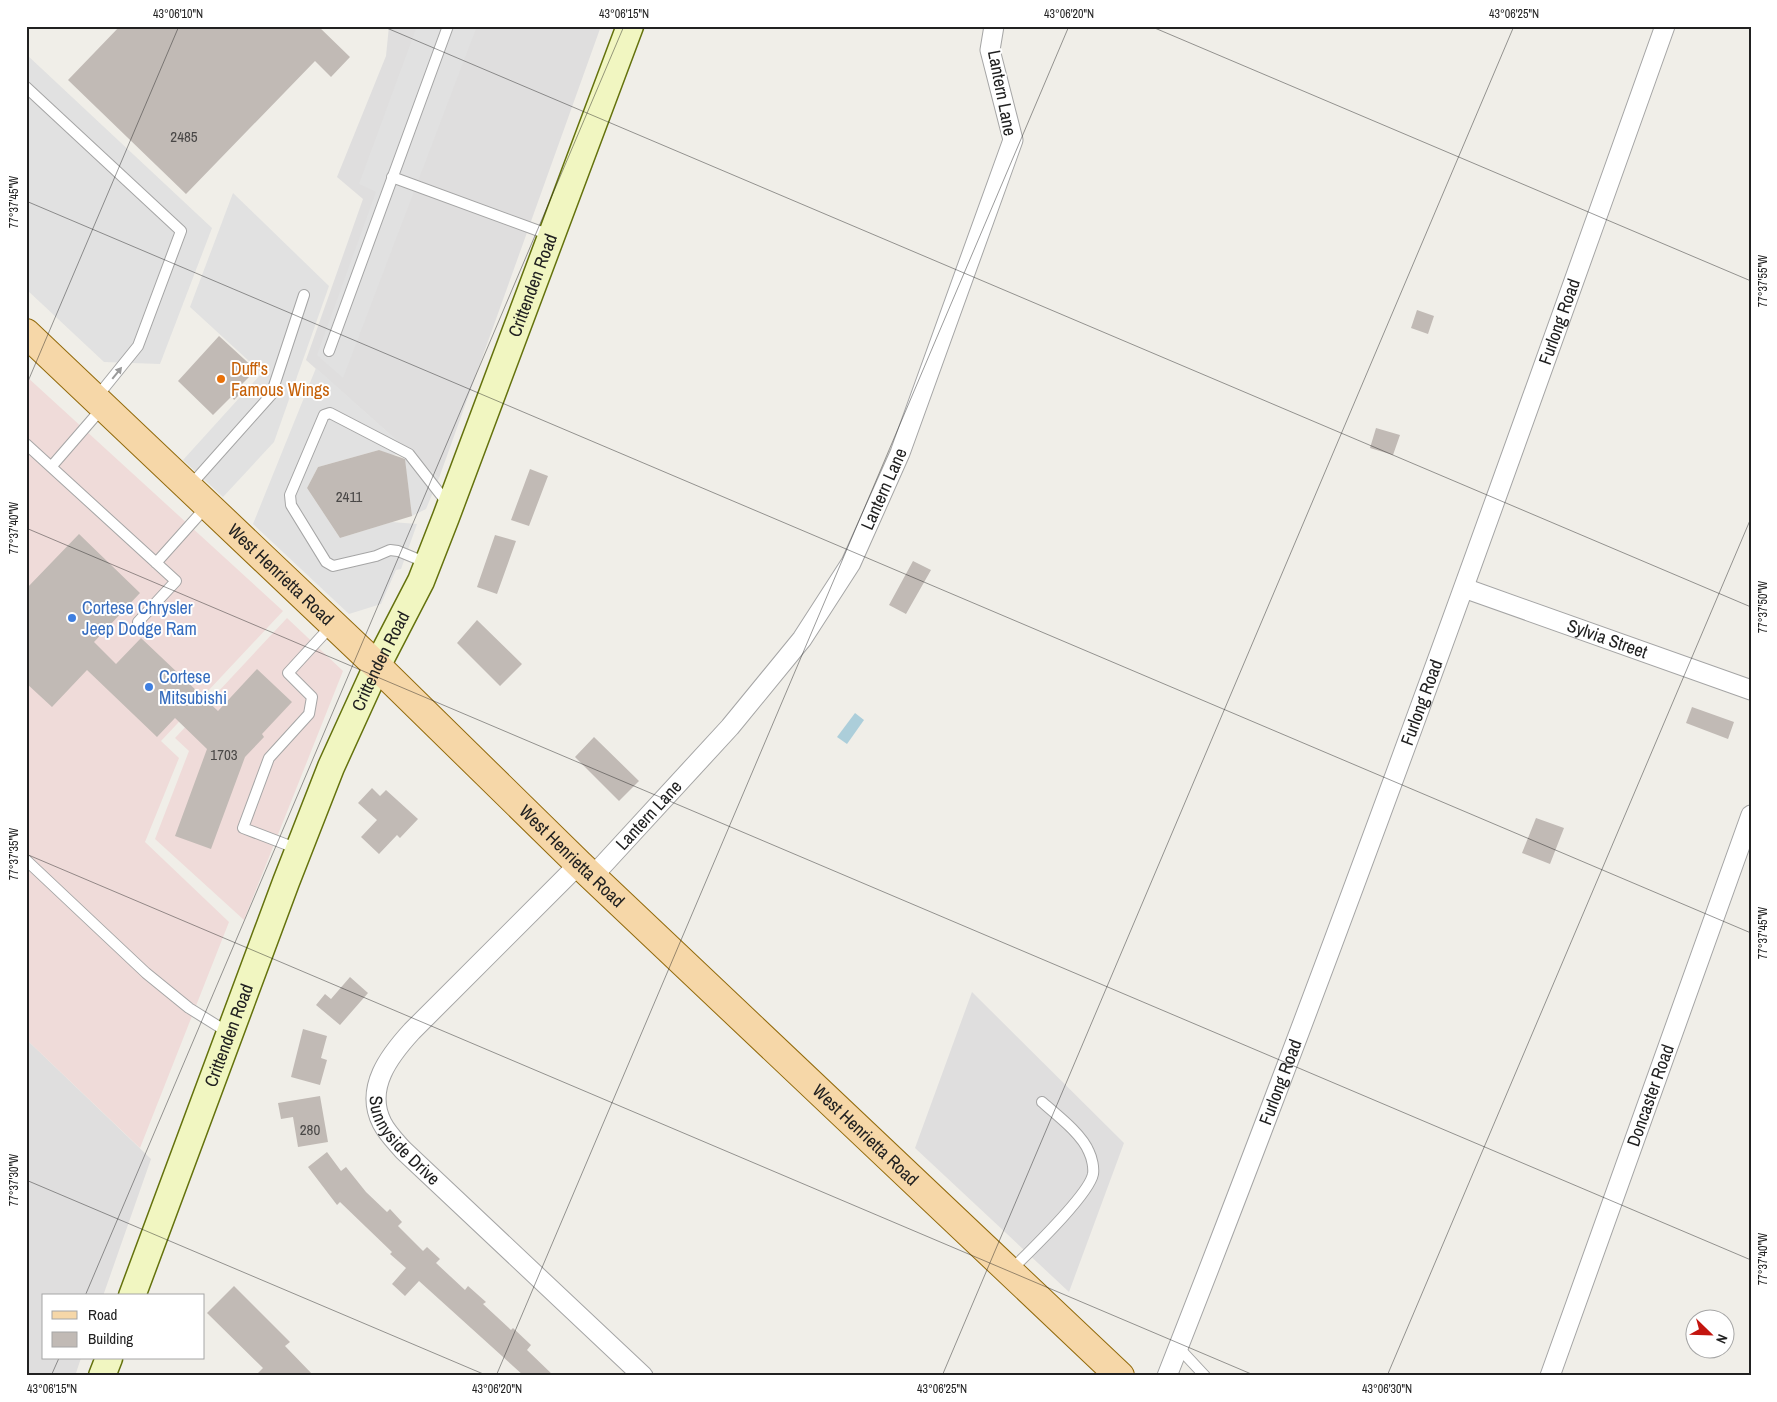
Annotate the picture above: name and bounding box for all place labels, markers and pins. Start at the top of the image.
place label: Duff's Famous Wings [231,356,330,402]
marker: Duff's Famous Wings [215,373,227,385]
place label: Cortese Chrysler Jeep Dodge Ram [82,595,197,641]
marker: Cortese Chrysler Jeep Dodge Ram [66,612,78,624]
place label: Cortese Mitsubishi [159,664,227,710]
marker: Cortese Mitsubishi [143,681,155,693]

